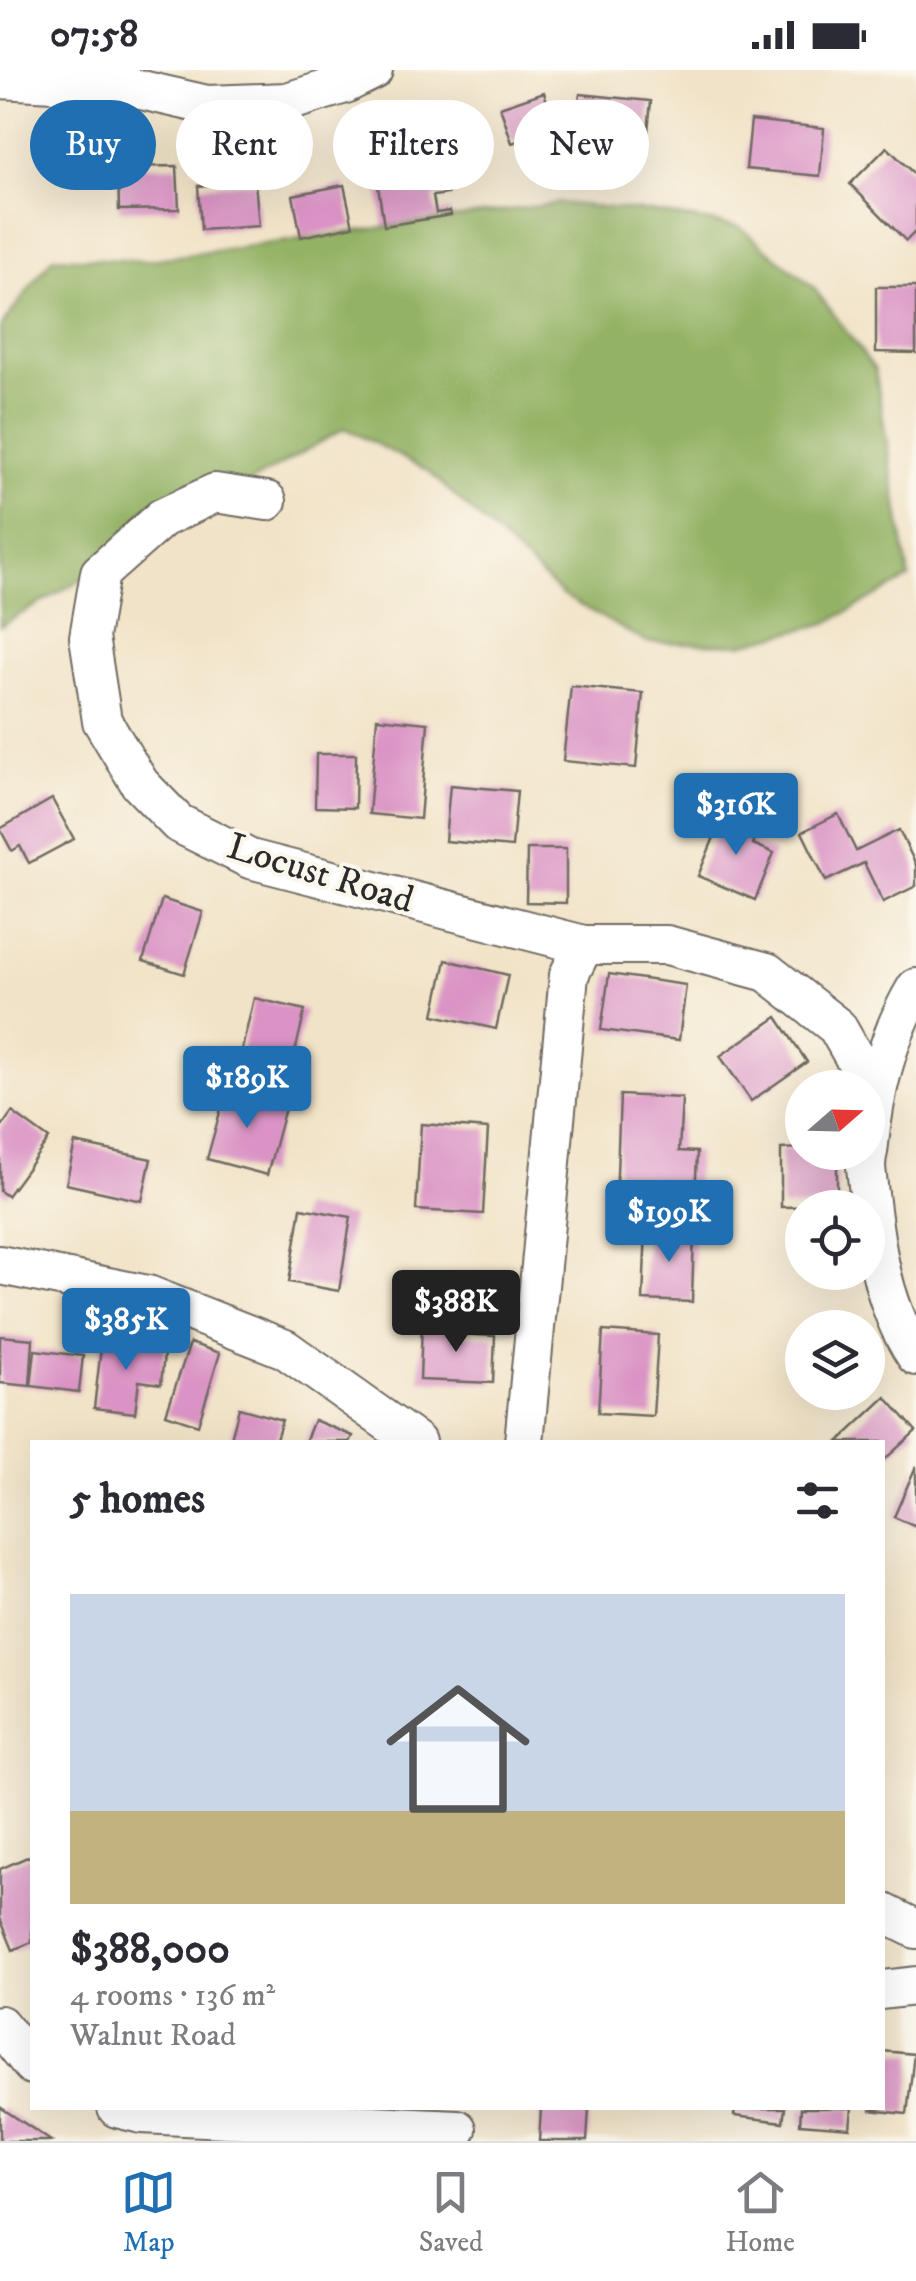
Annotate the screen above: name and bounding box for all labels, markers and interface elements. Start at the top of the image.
text: 07:58 [50,11,138,59]
chip: Buy [30,100,156,190]
chip: Rent [176,100,313,190]
chip: Filters [333,100,494,190]
chip: New [514,100,649,190]
pin: $316K [666,773,806,858]
text: $316K [696,785,776,825]
street label: Locust Road [221,823,419,925]
pin: $189K [177,1046,317,1131]
text: $189K [205,1058,289,1098]
north arrow [785,1070,885,1170]
map controls [785,1070,885,1410]
pin: $199K [599,1180,739,1265]
button: locate [785,1190,885,1290]
text: $199K [627,1192,711,1232]
pin: $388K [386,1270,526,1355]
text: $388K [414,1282,498,1322]
pin: $385K [56,1288,196,1373]
text: $385K [84,1300,168,1340]
button: layers [785,1310,885,1410]
icon: filters [790,1473,845,1528]
text: 5 homes [70,1474,205,1526]
icon: home [368,1659,548,1839]
text: $388,000 [70,1924,230,1976]
text: 4 rooms · 136 m² [70,1976,275,2016]
text: Walnut Road [70,2016,236,2056]
tab: Map [121,2165,176,2260]
tab: Saved [419,2165,483,2260]
tab: Home [726,2165,795,2260]

